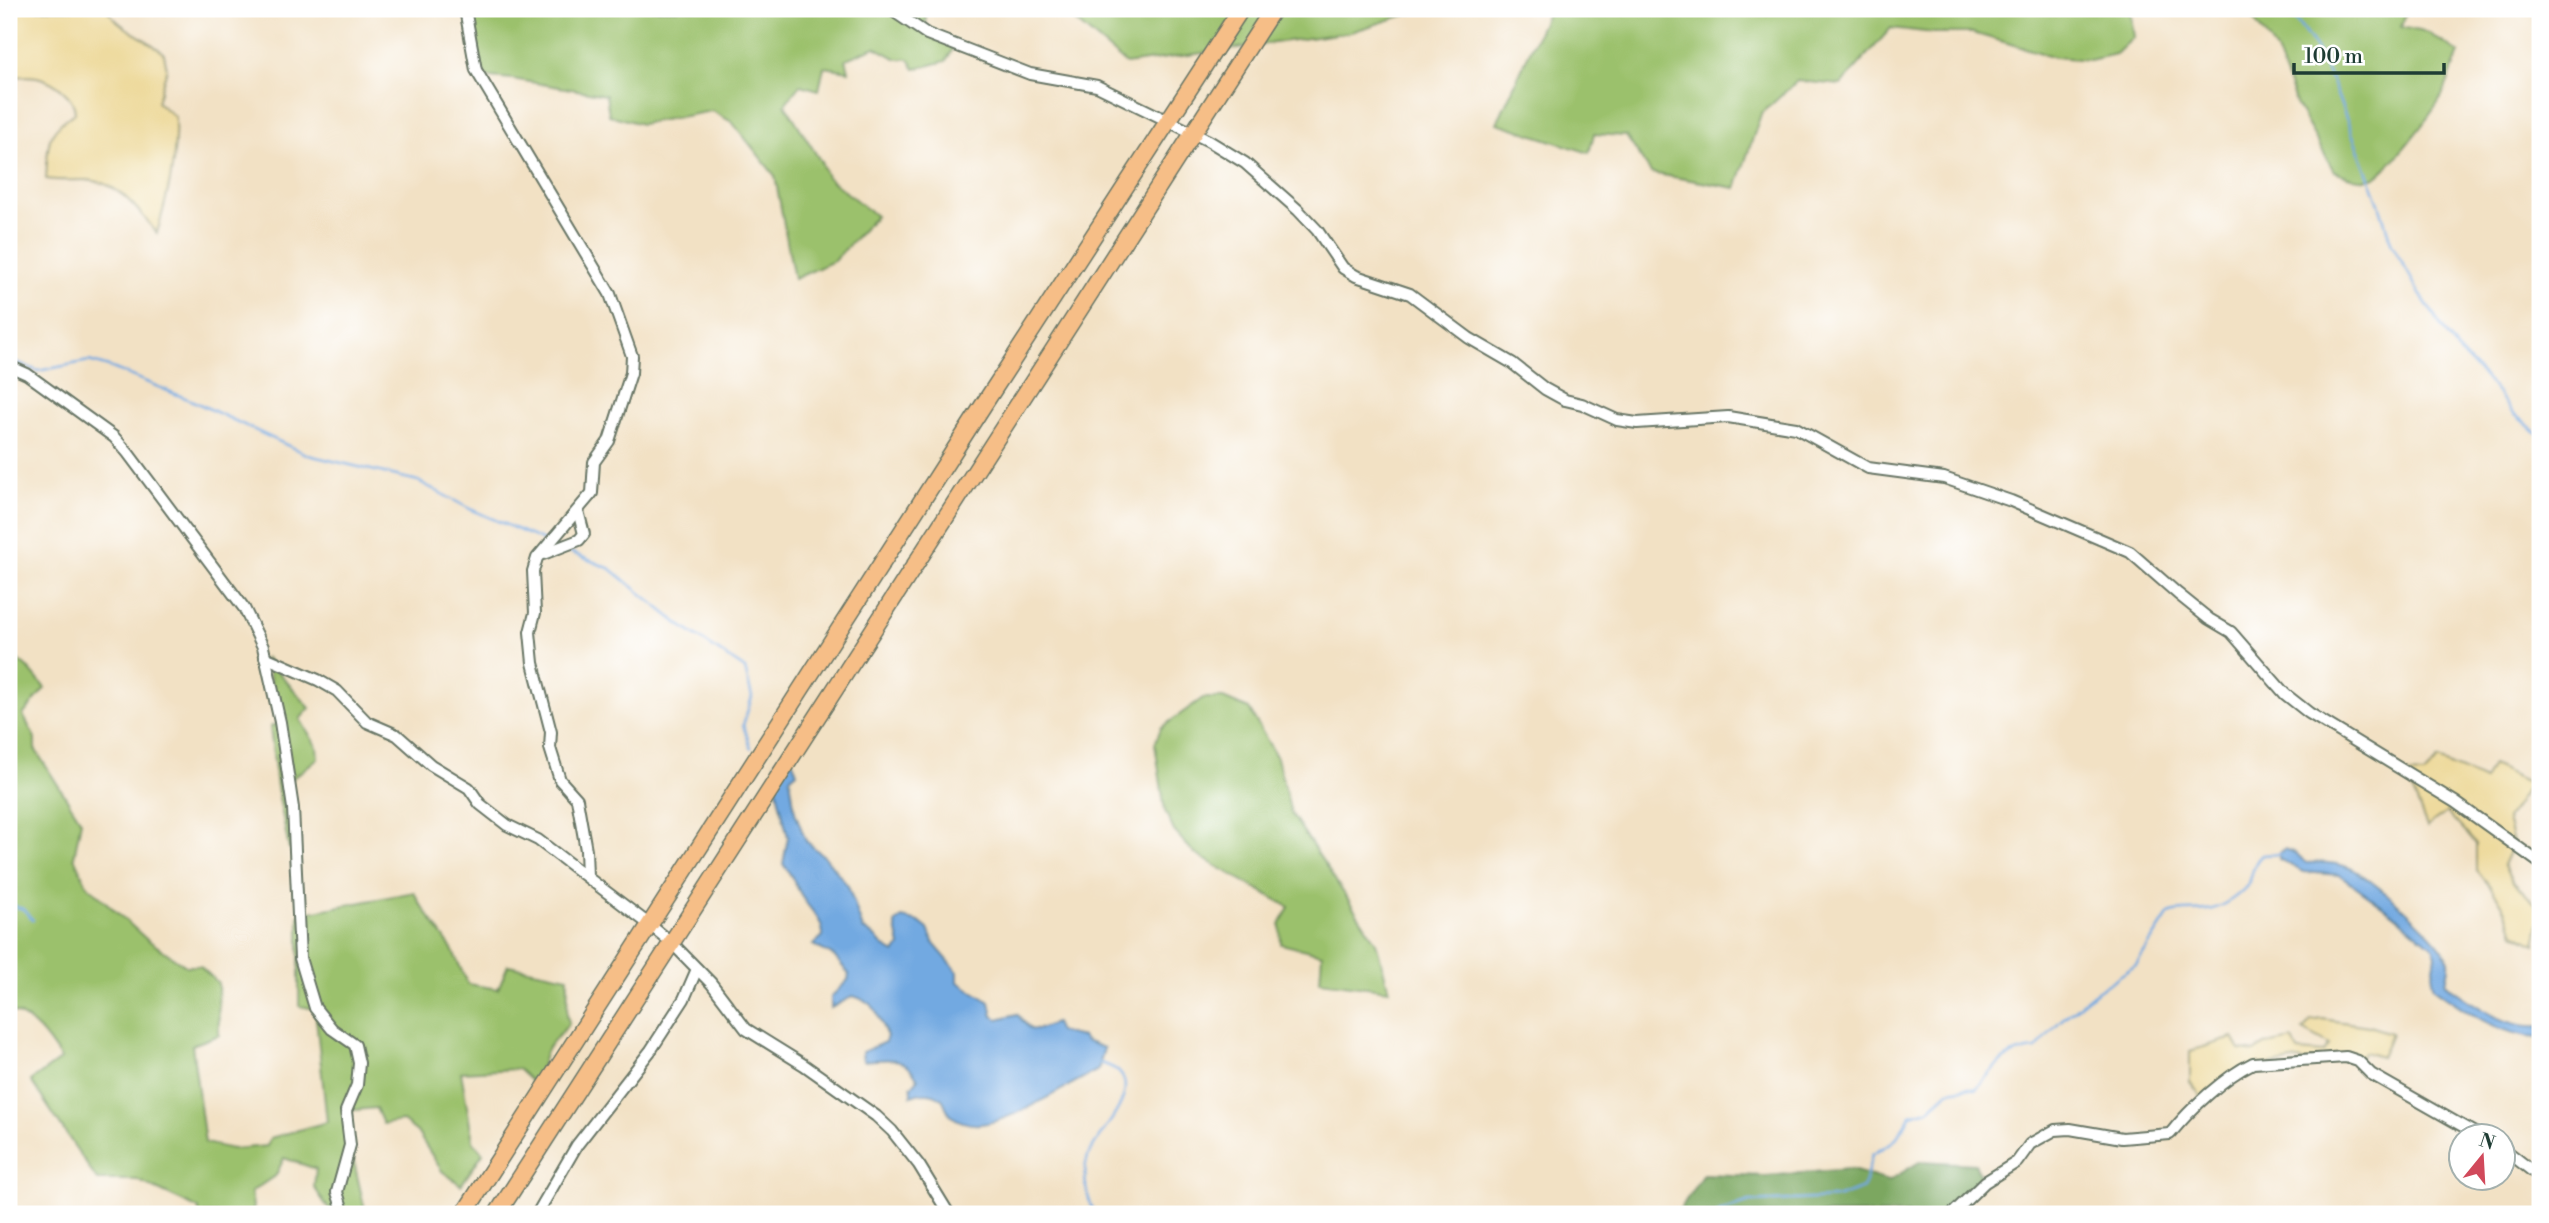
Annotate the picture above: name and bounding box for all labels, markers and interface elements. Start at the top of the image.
scale bar [2294,32,2444,76]
text: 100 m [2304,44,2363,70]
north arrow [2448,1122,2518,1192]
text: N [2476,1128,2498,1156]

